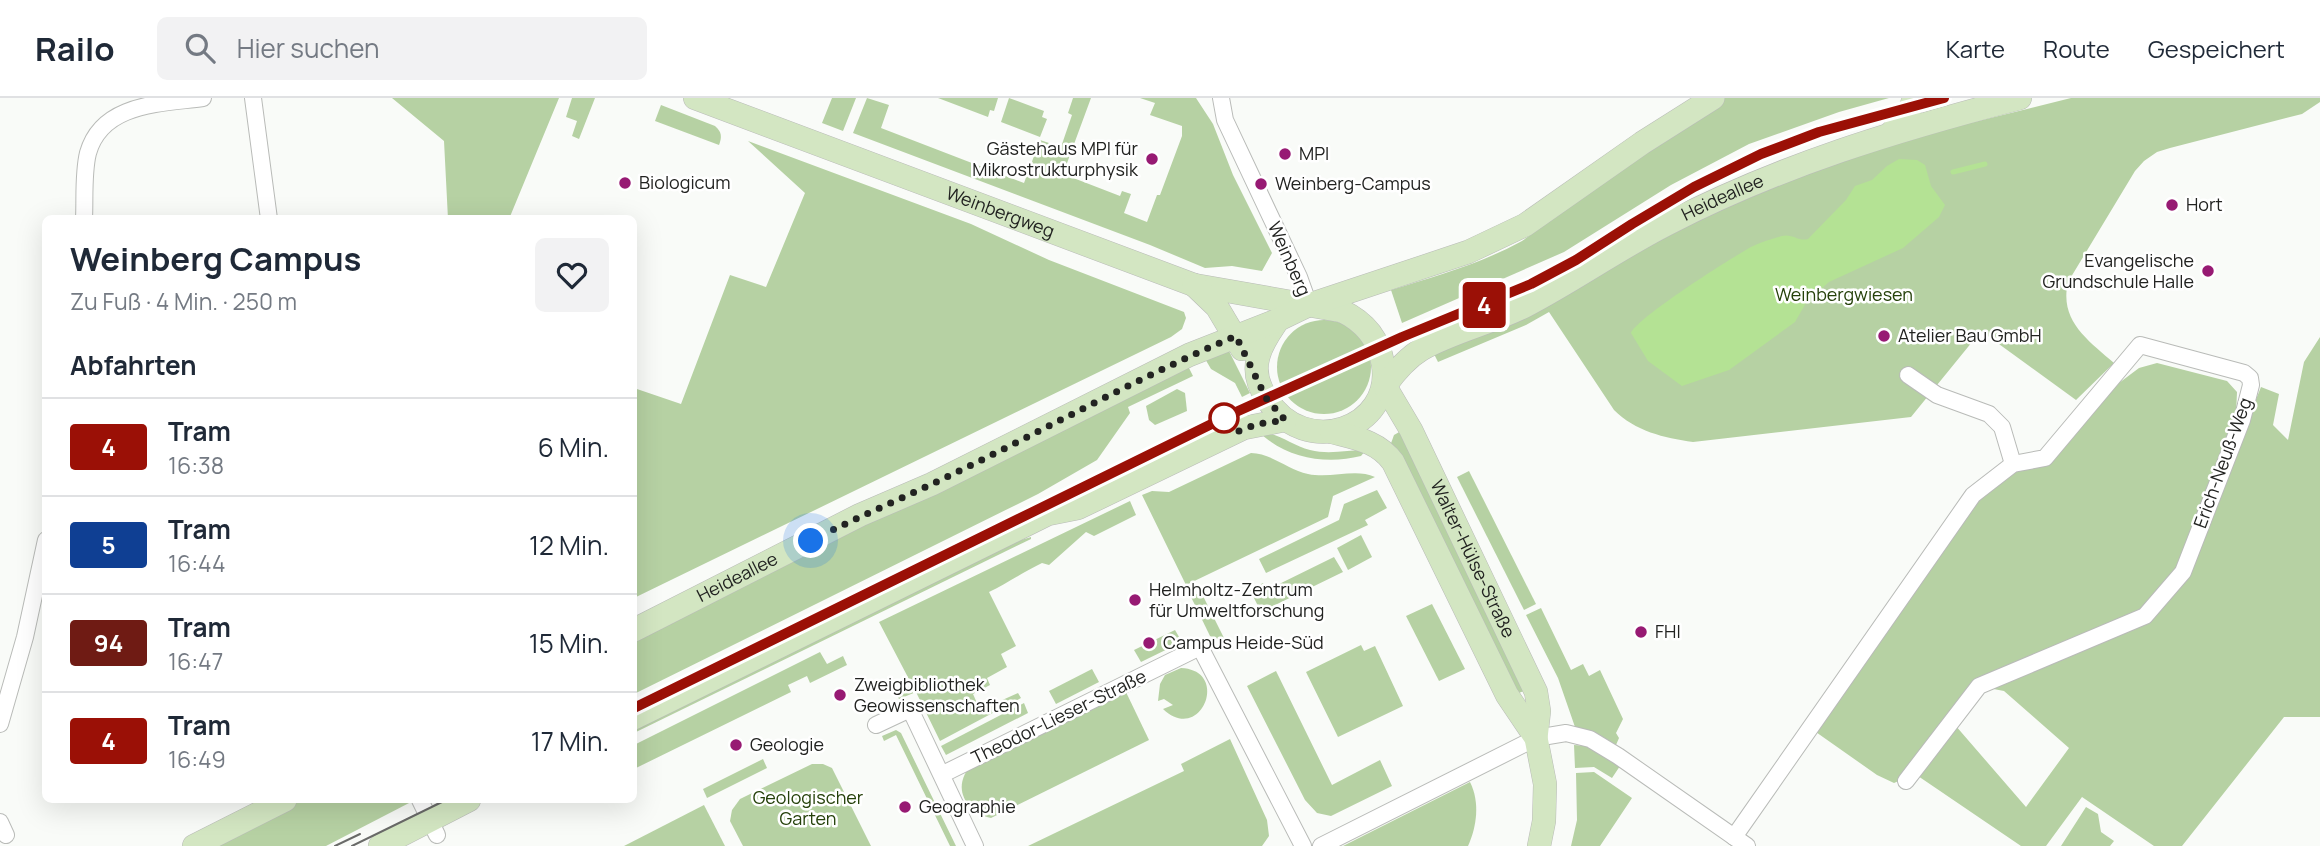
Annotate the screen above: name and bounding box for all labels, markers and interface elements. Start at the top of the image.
search box [157,17,647,80]
text: Railo [35,26,115,71]
icon: search [181,29,219,67]
text: Hier suchen [237,30,380,66]
text: Karte [1946,32,2005,65]
text: Route [2043,32,2110,65]
text: Gespeichert [2148,32,2285,65]
place label: Gästehaus MPI für Mikrostrukturphysik [972,136,1139,181]
place label: MPI [1299,141,1329,165]
marker: MPI [1277,146,1293,162]
marker: Gästehaus MPI für Mikrostrukturphysik [1144,151,1160,167]
street label: Heideallee [1677,168,1767,226]
place label: Biologicum [639,170,731,194]
place label: Weinberg-Campus [1275,171,1431,195]
marker: Biologicum [617,175,633,191]
marker: Weinberg-Campus [1253,176,1269,192]
street label: Weinbergweg [943,180,1058,243]
place label: Hort [2186,192,2223,216]
marker: Hort [2164,197,2180,213]
street label: Weinberg [1263,218,1317,300]
text: Weinberg Campus [70,236,362,281]
button: heart [535,238,609,312]
place label: Evangelische Grundschule Halle [2042,248,2194,293]
marker: Evangelische Grundschule Halle [2200,263,2216,279]
line badge: 4 [1461,282,1507,328]
park label: Weinbergwiesen [1775,282,1913,306]
text: Zu Fuß · 4 Min. · 250 m [70,285,297,317]
text: 4 [1477,288,1491,321]
place label: Atelier Bau GmbH [1898,323,2042,347]
marker: Atelier Bau GmbH [1876,328,1892,344]
text: Abfahrten [70,347,197,383]
street label: Erich-Neuß-Weg [2187,394,2257,531]
unlabelled marker [1209,403,1239,433]
text: Tram [168,413,231,449]
text: 6 Min. [538,429,609,465]
text: 4 [101,430,116,463]
text: 16:38 [168,449,224,481]
street label: Walter-Hülse-Straße [1426,476,1521,641]
text: Tram [168,511,231,547]
your location [793,523,828,558]
text: 12 Min. [529,527,609,563]
text: 5 [101,528,116,561]
street label: Heideallee [692,546,781,607]
text: 16:44 [168,547,225,579]
place label: Helmholtz-Zentrum für Umweltforschung [1149,577,1324,622]
marker: Helmholtz-Zentrum für Umweltforschung [1127,592,1143,608]
text: Tram [168,609,231,645]
place label: FHI [1655,619,1681,643]
marker: FHI [1633,624,1649,640]
text: 15 Min. [529,625,609,661]
text: 94 [94,626,123,659]
place label: Campus Heide-Süd [1163,630,1324,654]
marker: Campus Heide-Süd [1141,635,1157,651]
text: 16:47 [168,645,223,677]
street label: Theodor-Lieser-Straße [967,663,1150,769]
place label: Zweigbibliothek Geowissenschaften [854,672,1020,717]
marker: Zweigbibliothek Geowissenschaften [832,687,848,703]
text: Tram [168,707,231,743]
text: 17 Min. [531,723,609,759]
text: 4 [101,724,116,757]
place label: Geologie [750,732,824,756]
marker: Geologie [728,737,744,753]
text: 16:49 [168,743,226,775]
park label: Geologischer Garten [753,785,864,830]
place label: Geographie [919,794,1016,818]
marker: Geographie [897,799,913,815]

